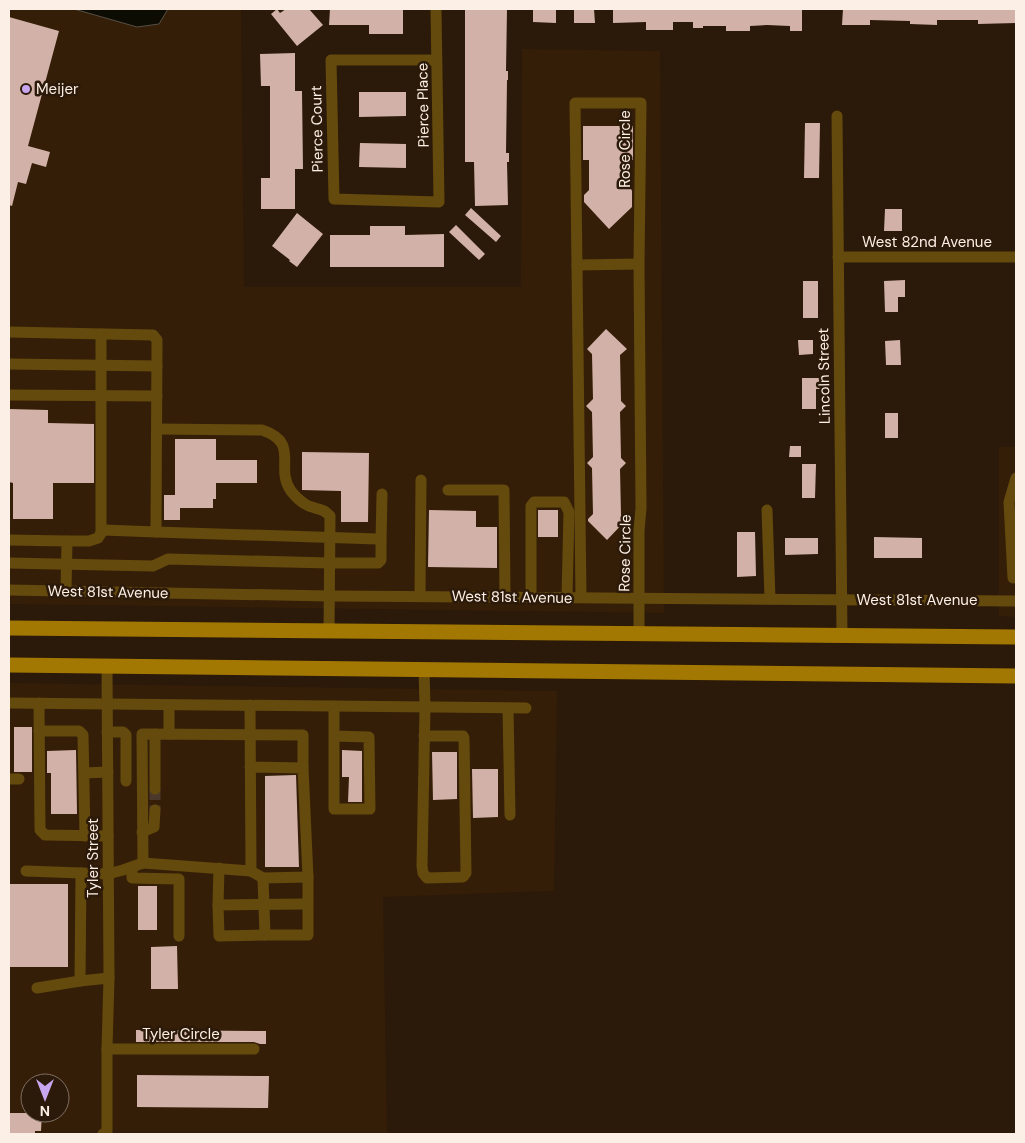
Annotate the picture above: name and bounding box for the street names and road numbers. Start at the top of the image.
street label: Pierce Place [412,63,434,147]
street label: Pierce Court [306,85,328,173]
street label: Rose Circle [615,110,635,188]
street label: West 82nd Avenue [862,232,992,252]
street label: Lincoln Street [813,328,835,424]
street label: Rose Circle [614,514,636,592]
street label: West 81st Avenue [47,581,169,603]
street label: West 81st Avenue [451,586,573,608]
street label: West 81st Avenue [857,590,977,610]
street label: Tyler Street [83,818,103,898]
street label: Tyler Circle [142,1024,220,1044]

